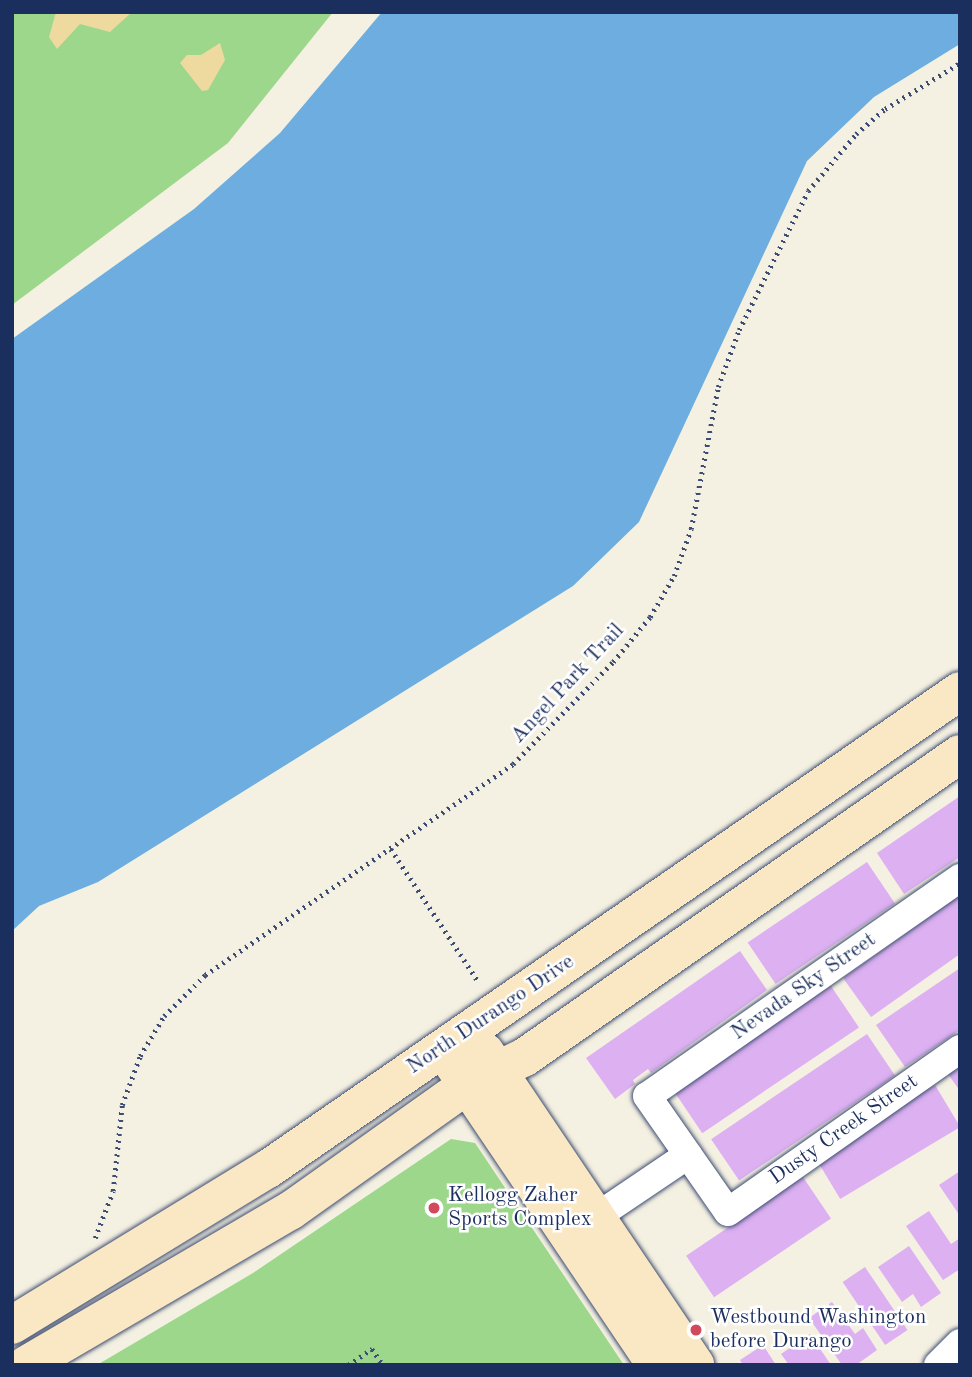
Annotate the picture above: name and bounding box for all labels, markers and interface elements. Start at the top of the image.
street label: Angel Park Trail [506,619,630,749]
street label: Nevada Sky Street [727,928,881,1046]
street label: North Durango Drive [403,950,579,1080]
street label: Dusty Creek Street [765,1069,923,1191]
place label: Kellogg Zaher Sports Complex [448,1183,592,1233]
marker: Kellogg Zaher Sports Complex [426,1200,442,1216]
place label: Westbound Washington before Durango [710,1305,926,1355]
marker: Westbound Washington before Durango [688,1322,704,1338]

